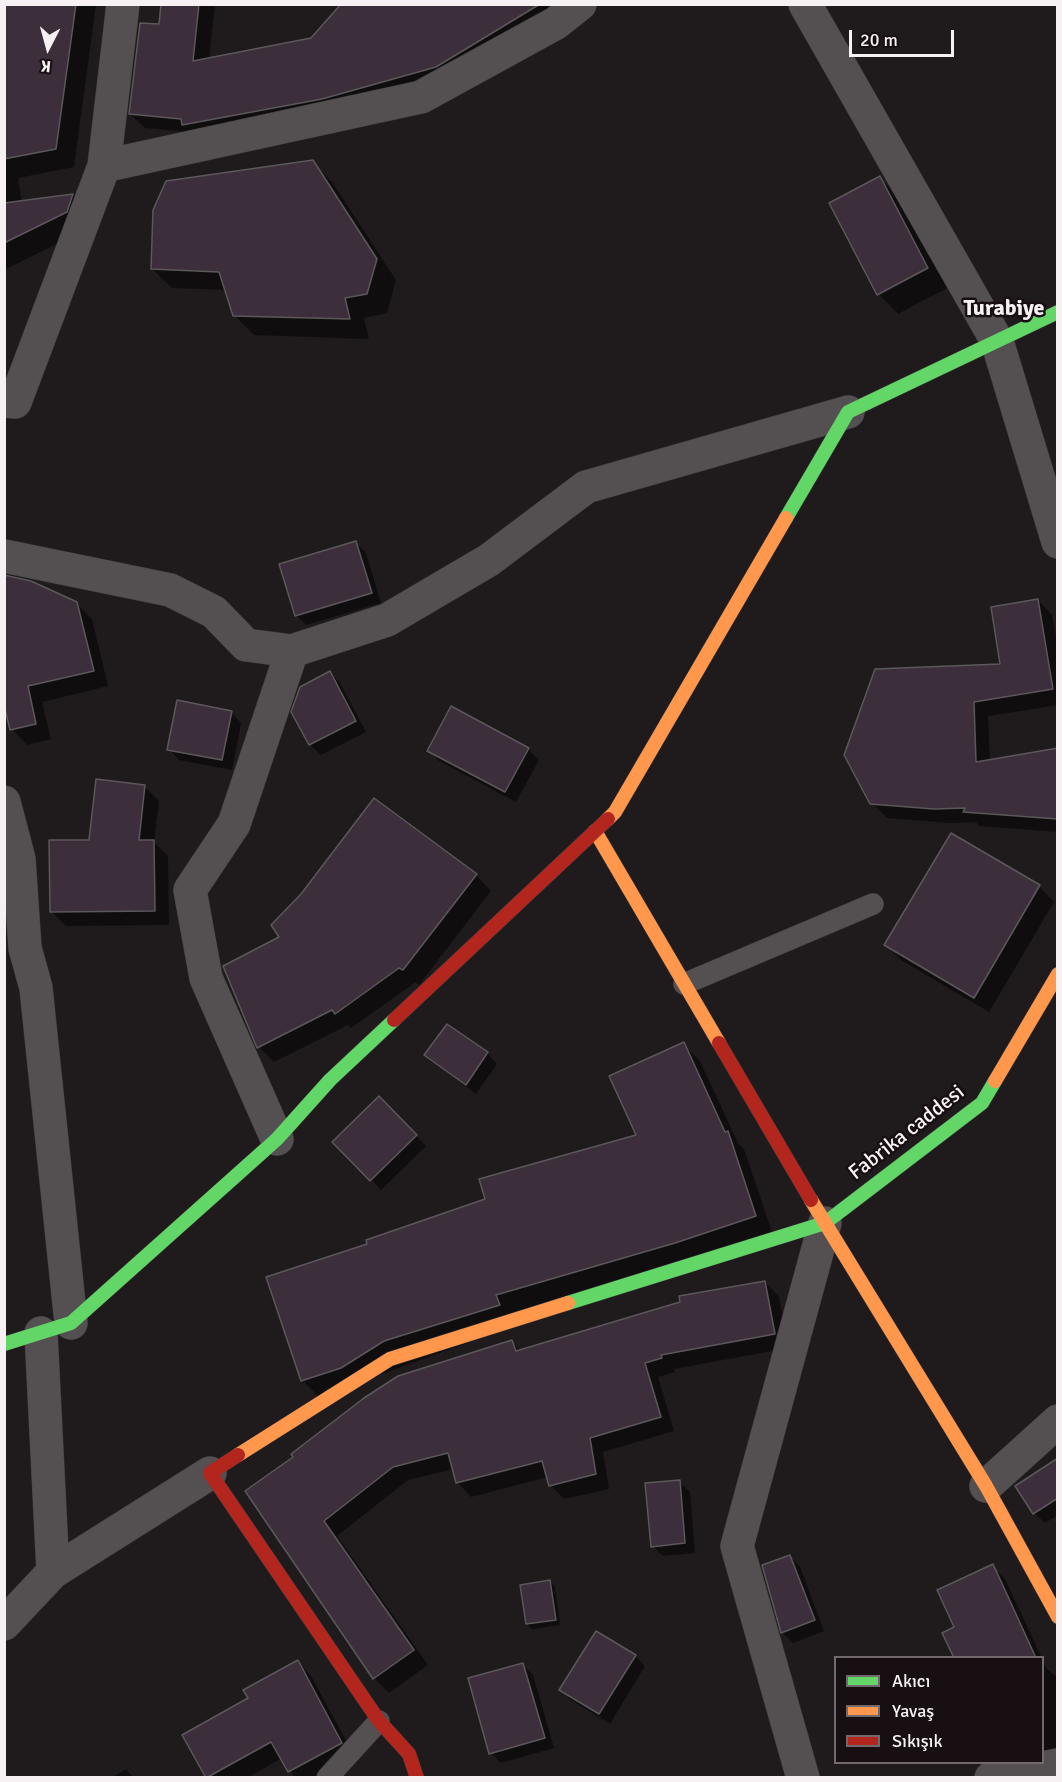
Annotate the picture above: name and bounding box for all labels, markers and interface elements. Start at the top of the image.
north arrow [18,18,78,78]
scale bar [852,18,957,56]
text: 20 m [860,29,898,51]
text: K [40,55,52,76]
district label: Turabiye [964,296,1044,322]
street label: Fabrika caddesi [844,1080,970,1186]
legend [834,1656,1044,1764]
text: Akıcı [892,1670,930,1692]
text: Yavaş [892,1700,934,1722]
text: Sıkışık [892,1730,942,1752]

